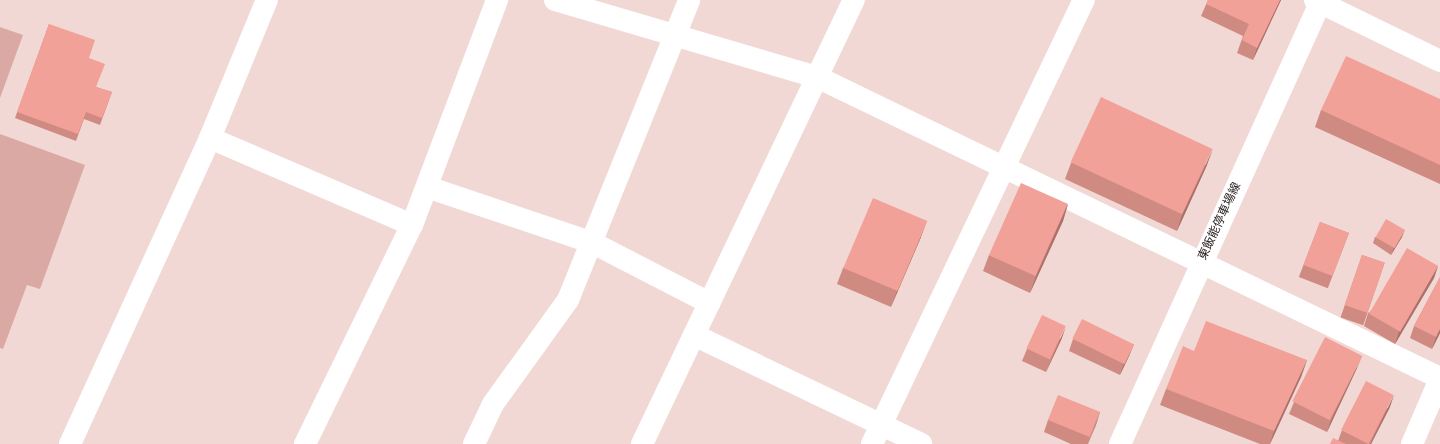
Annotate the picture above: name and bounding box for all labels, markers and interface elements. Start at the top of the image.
street label: 東飯能停車場線 [1195,180,1243,262]

